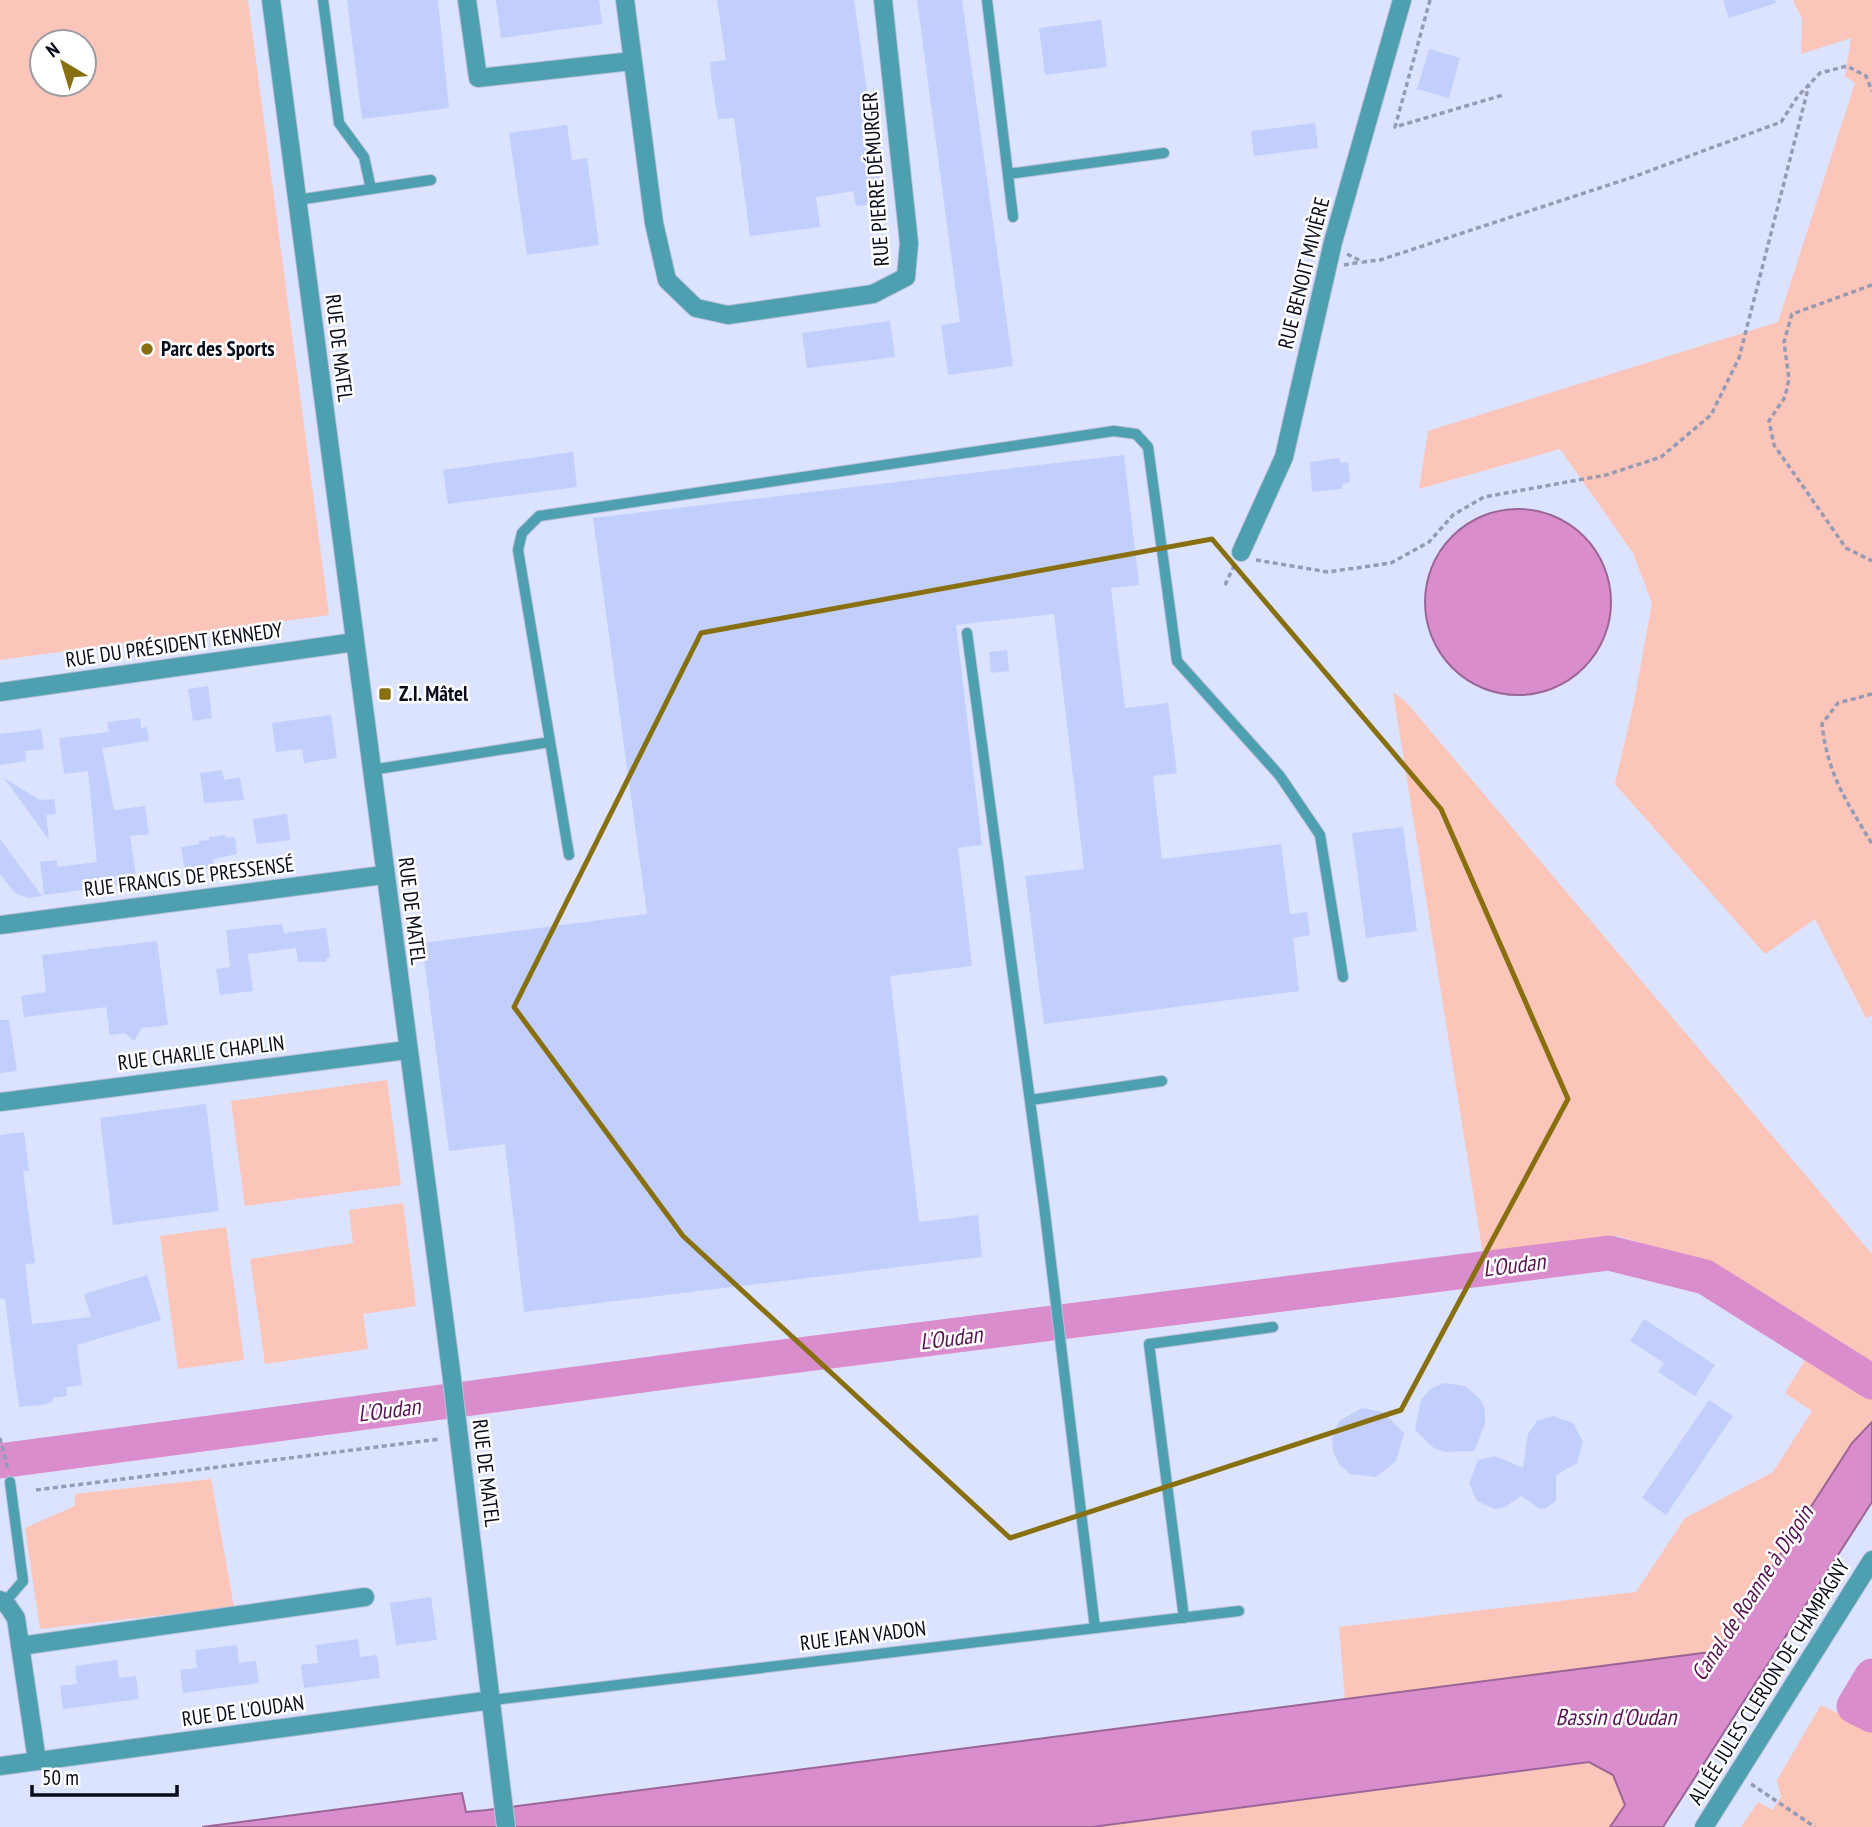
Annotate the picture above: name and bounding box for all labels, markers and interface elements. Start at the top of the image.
north arrow [28,28,98,98]
text: N [41,37,64,62]
street label: RUE PIERRE DÉMURGER [856,91,895,267]
street label: RUE BENOIT MIVIÈRE [1272,194,1335,351]
street label: RUE DE MATEL [320,293,360,404]
place label: Parc des Sports [161,335,275,362]
marker: Parc des Sports [139,341,155,357]
street label: RUE DU PRÉSIDENT KENNEDY [64,616,285,673]
place label: Z.I. Mâtel [399,680,469,707]
marker: Z.I. Mâtel [377,686,393,702]
street label: RUE FRANCIS DE PRESSENSÉ [82,850,295,903]
street label: RUE DE MATEL [393,856,433,967]
street label: RUE CHARLIE CHAPLIN [116,1029,286,1076]
water label: L'Oudan [1481,1246,1549,1283]
water label: L'Oudan [918,1319,986,1356]
water label: L'Oudan [356,1391,424,1428]
street label: RUE DE MATEL [467,1418,507,1529]
water label: Canal de Roanne à Digoin [1684,1498,1820,1686]
street label: ALLÉE JULES CLERJON DE CHAMPAGNY [1682,1554,1856,1810]
street label: RUE JEAN VADON [799,1614,927,1657]
street label: RUE DE L'OUDAN [180,1689,306,1732]
water label: Bassin d'Oudan [1556,1702,1678,1731]
scale bar [32,1754,177,1798]
text: 50 m [42,1764,79,1791]

